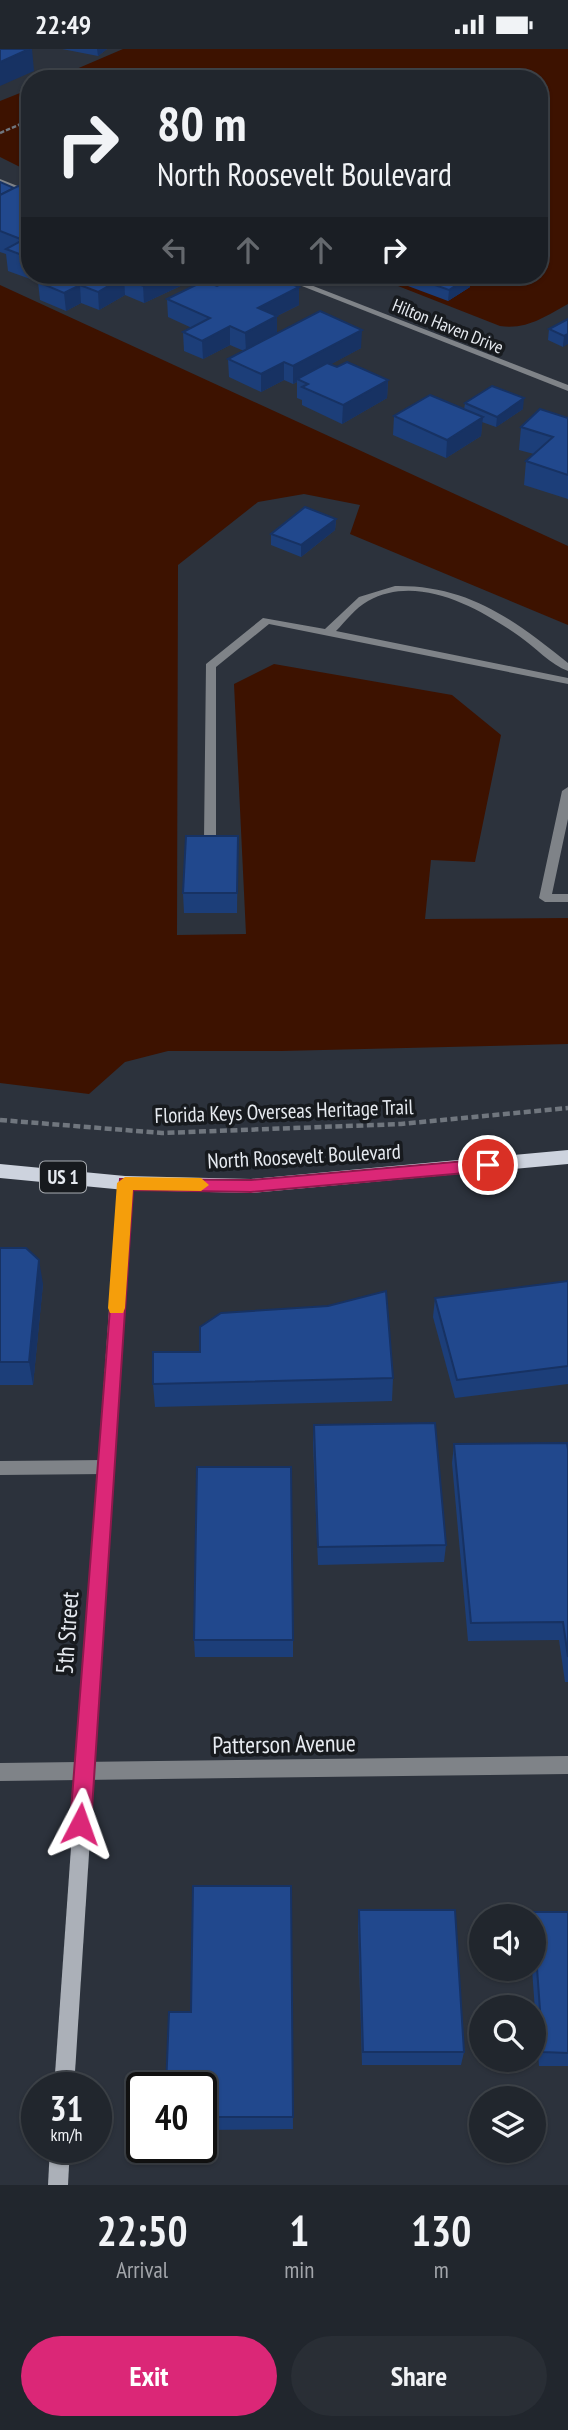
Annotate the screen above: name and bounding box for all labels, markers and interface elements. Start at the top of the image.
text: 22:49 [35,8,91,41]
text: 80 m [157,91,246,155]
icon: right [42,98,133,189]
text: North Roosevelt Boulevard [157,153,452,195]
icon: left [156,231,194,269]
icon: ahead [229,231,267,269]
icon: ahead [302,231,340,269]
icon: right [375,231,413,269]
street label: Hilton Haven Drive [389,293,507,359]
street label: Florida Keys Overseas Heritage Trail [154,1093,414,1129]
pin [458,1135,518,1195]
street label: North Roosevelt Boulevard [207,1137,401,1175]
icon: arrive [469,1146,507,1184]
road number: US 1 [40,1161,86,1193]
street label: 5th Street [49,1590,85,1675]
street label: Patterson Avenue [212,1727,356,1761]
position arrow [43,1787,117,1861]
map controls [469,1904,546,2163]
button: sound [469,1904,546,1981]
button: search [469,1995,546,2072]
speed limit sign: 40 [126,2072,217,2163]
text: 31 [50,2085,83,2131]
button: layers [469,2086,546,2163]
text: km/h [51,2123,82,2146]
text: 22:50 [97,2203,188,2258]
text: 1 [289,2203,309,2258]
text: 130 [411,2203,471,2258]
text: Arrival [116,2255,168,2284]
text: min [284,2255,314,2284]
text: m [434,2255,449,2284]
button: Exit [21,2336,277,2416]
button: Share [291,2336,547,2416]

